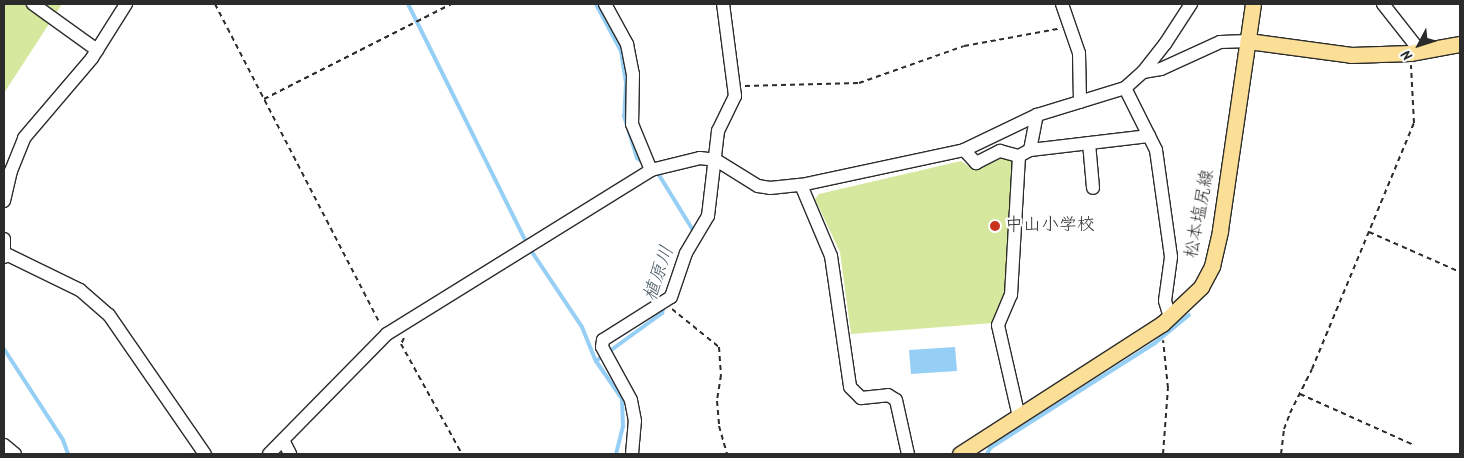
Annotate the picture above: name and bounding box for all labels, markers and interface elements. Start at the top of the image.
north arrow [1394,20,1444,70]
text: N [1396,44,1419,65]
street label: 松本塩尻線 [1182,168,1220,260]
place label: 中山小学校 [1005,215,1095,237]
marker: 中山小学校 [989,220,1001,232]
water label: 植原川 [640,243,680,305]

